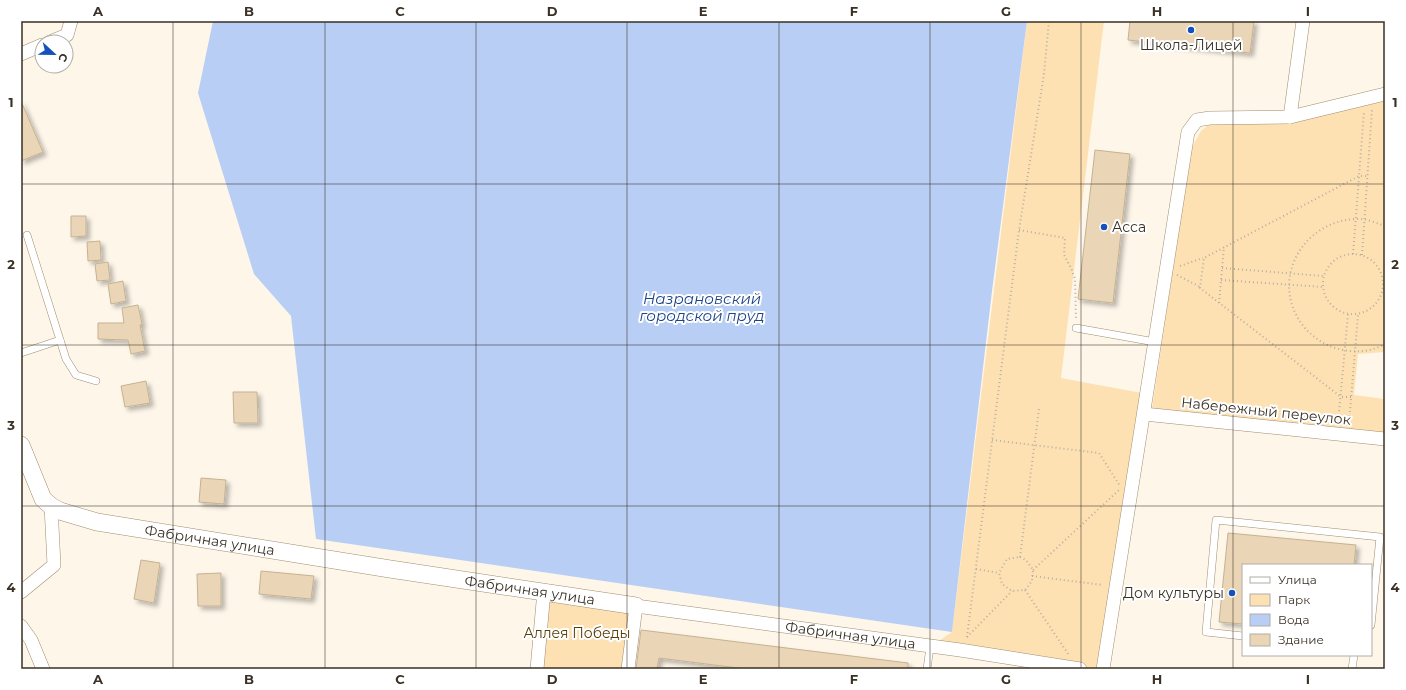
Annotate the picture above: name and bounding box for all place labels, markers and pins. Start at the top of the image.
marker: Школа-Лицей [1186,25,1196,35]
place label: Школа-Лицей [1140,36,1242,54]
place label: Асса [1112,218,1146,236]
marker: Асса [1099,222,1109,232]
place label: Дом культуры [1123,584,1224,602]
marker: Дом культуры [1227,588,1237,598]

